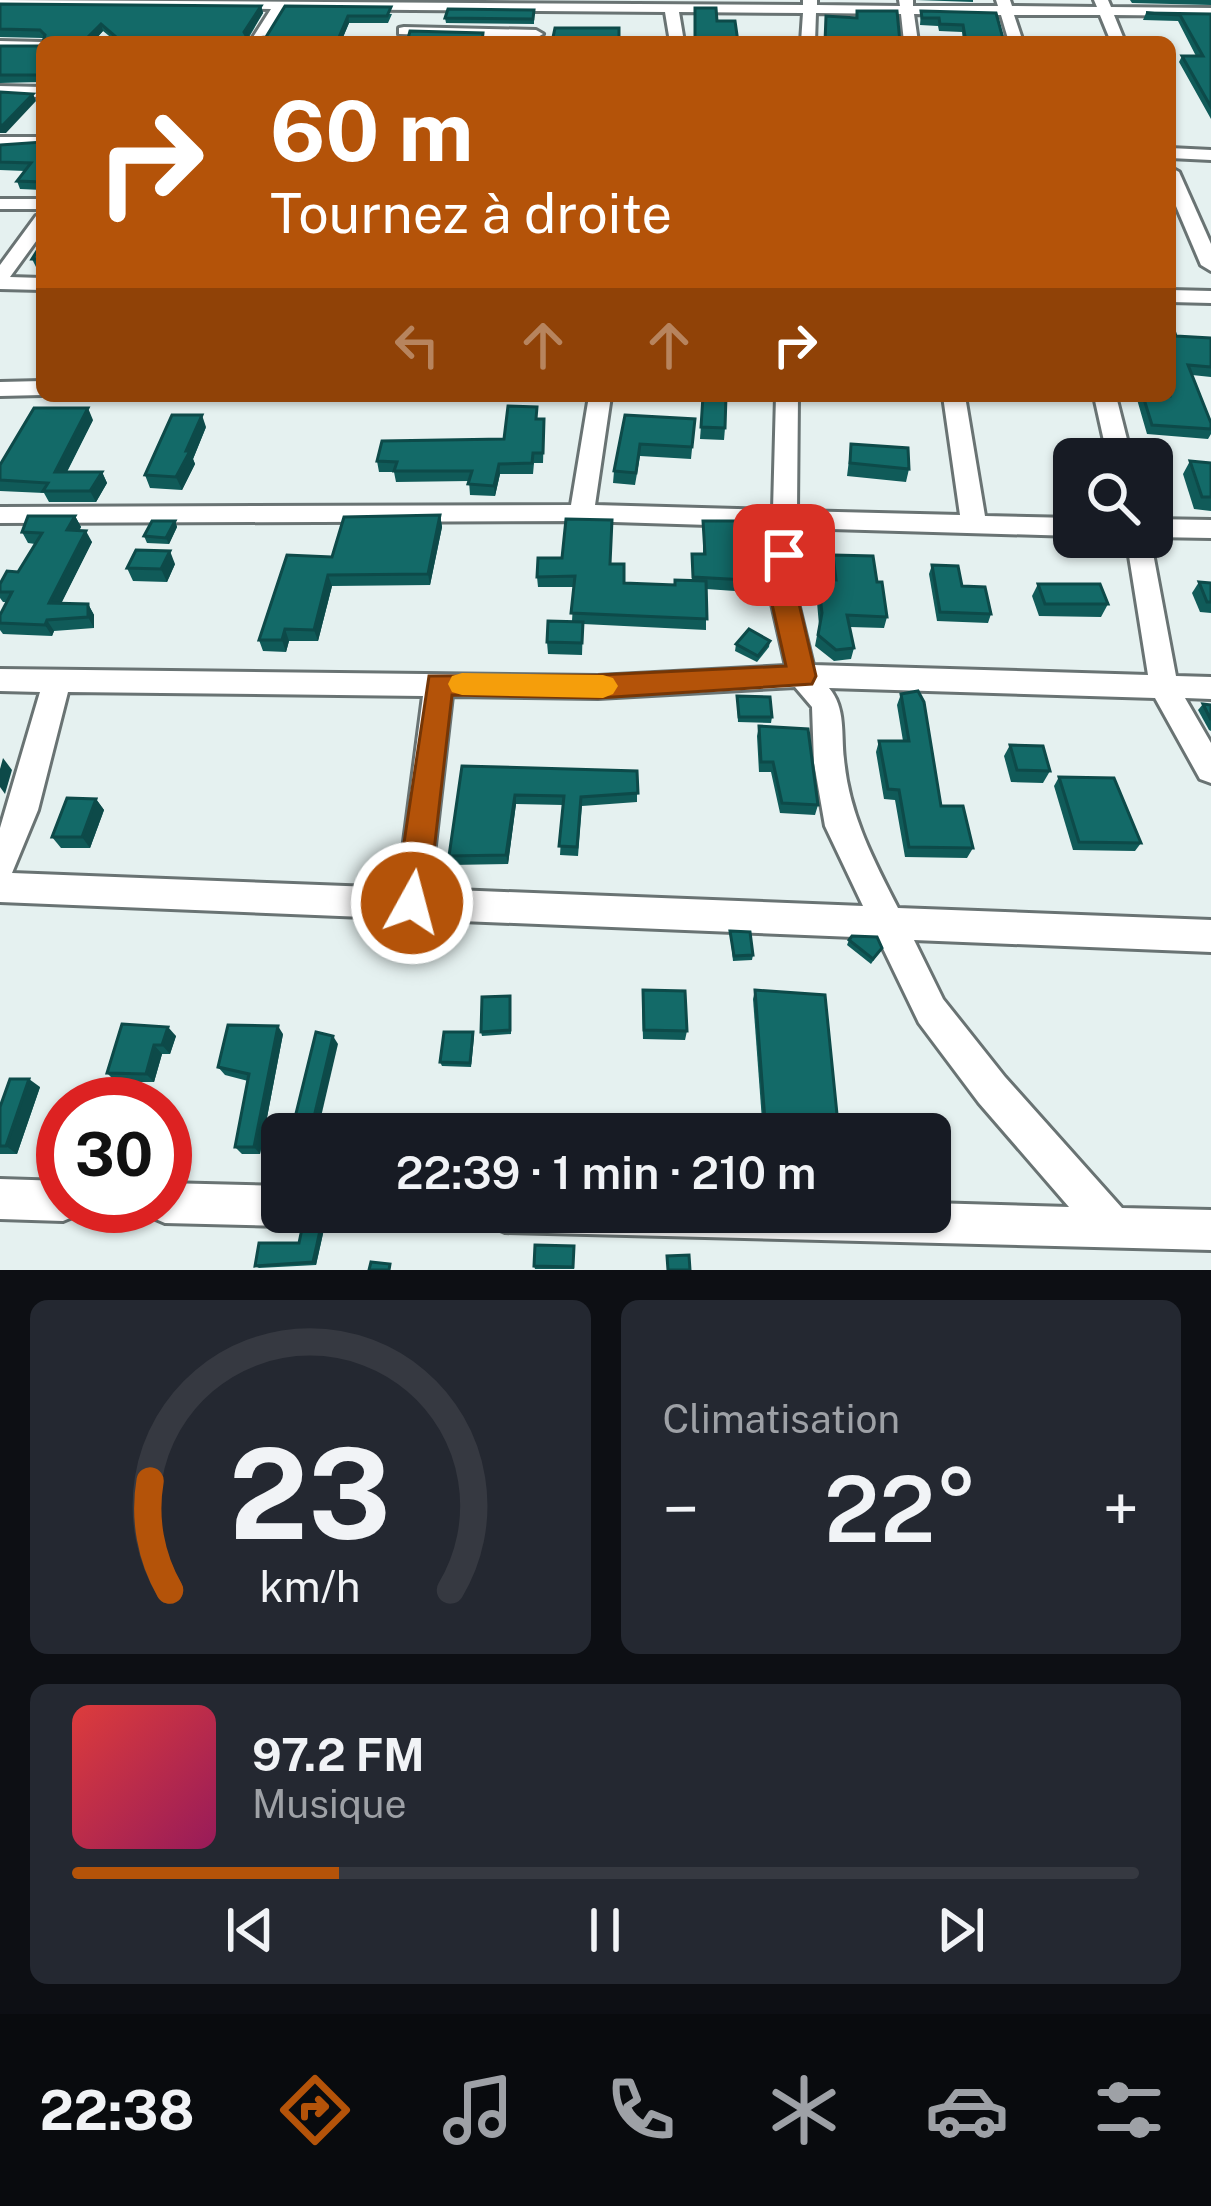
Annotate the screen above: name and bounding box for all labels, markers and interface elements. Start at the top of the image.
text: 60 m [270,81,474,180]
icon: right [72,84,228,240]
text: Tournez à droite [270,182,672,245]
icon: left [384,312,450,378]
icon: ahead [510,312,576,378]
icon: ahead [636,312,702,378]
icon: right [762,312,828,378]
map controls [1053,438,1173,558]
button: search [1053,438,1173,558]
pin [733,504,835,606]
icon: arrive [751,522,817,588]
position arrow [349,840,475,966]
speed limit sign: 30 [36,1077,192,1233]
text: 22:39 · 1 min · 210 m [396,1146,816,1199]
text: Climatisation [663,1396,900,1442]
text: 23 [229,1420,391,1567]
text: 22° [824,1456,977,1562]
text: − [663,1470,699,1548]
text: + [1102,1470,1139,1548]
text: km/h [260,1561,361,1612]
text: 97.2 FM [252,1728,425,1781]
text: Musique [252,1781,407,1827]
icon: previous [217,1897,283,1963]
icon: pause [572,1897,638,1963]
icon: next [928,1897,994,1963]
icon: directions [273,2068,357,2152]
icon: music [436,2068,520,2152]
icon: phone [599,2068,683,2152]
icon: climate [762,2068,846,2152]
icon: car [925,2068,1009,2152]
icon: filters [1087,2068,1171,2152]
text: 22:38 [39,2079,195,2142]

